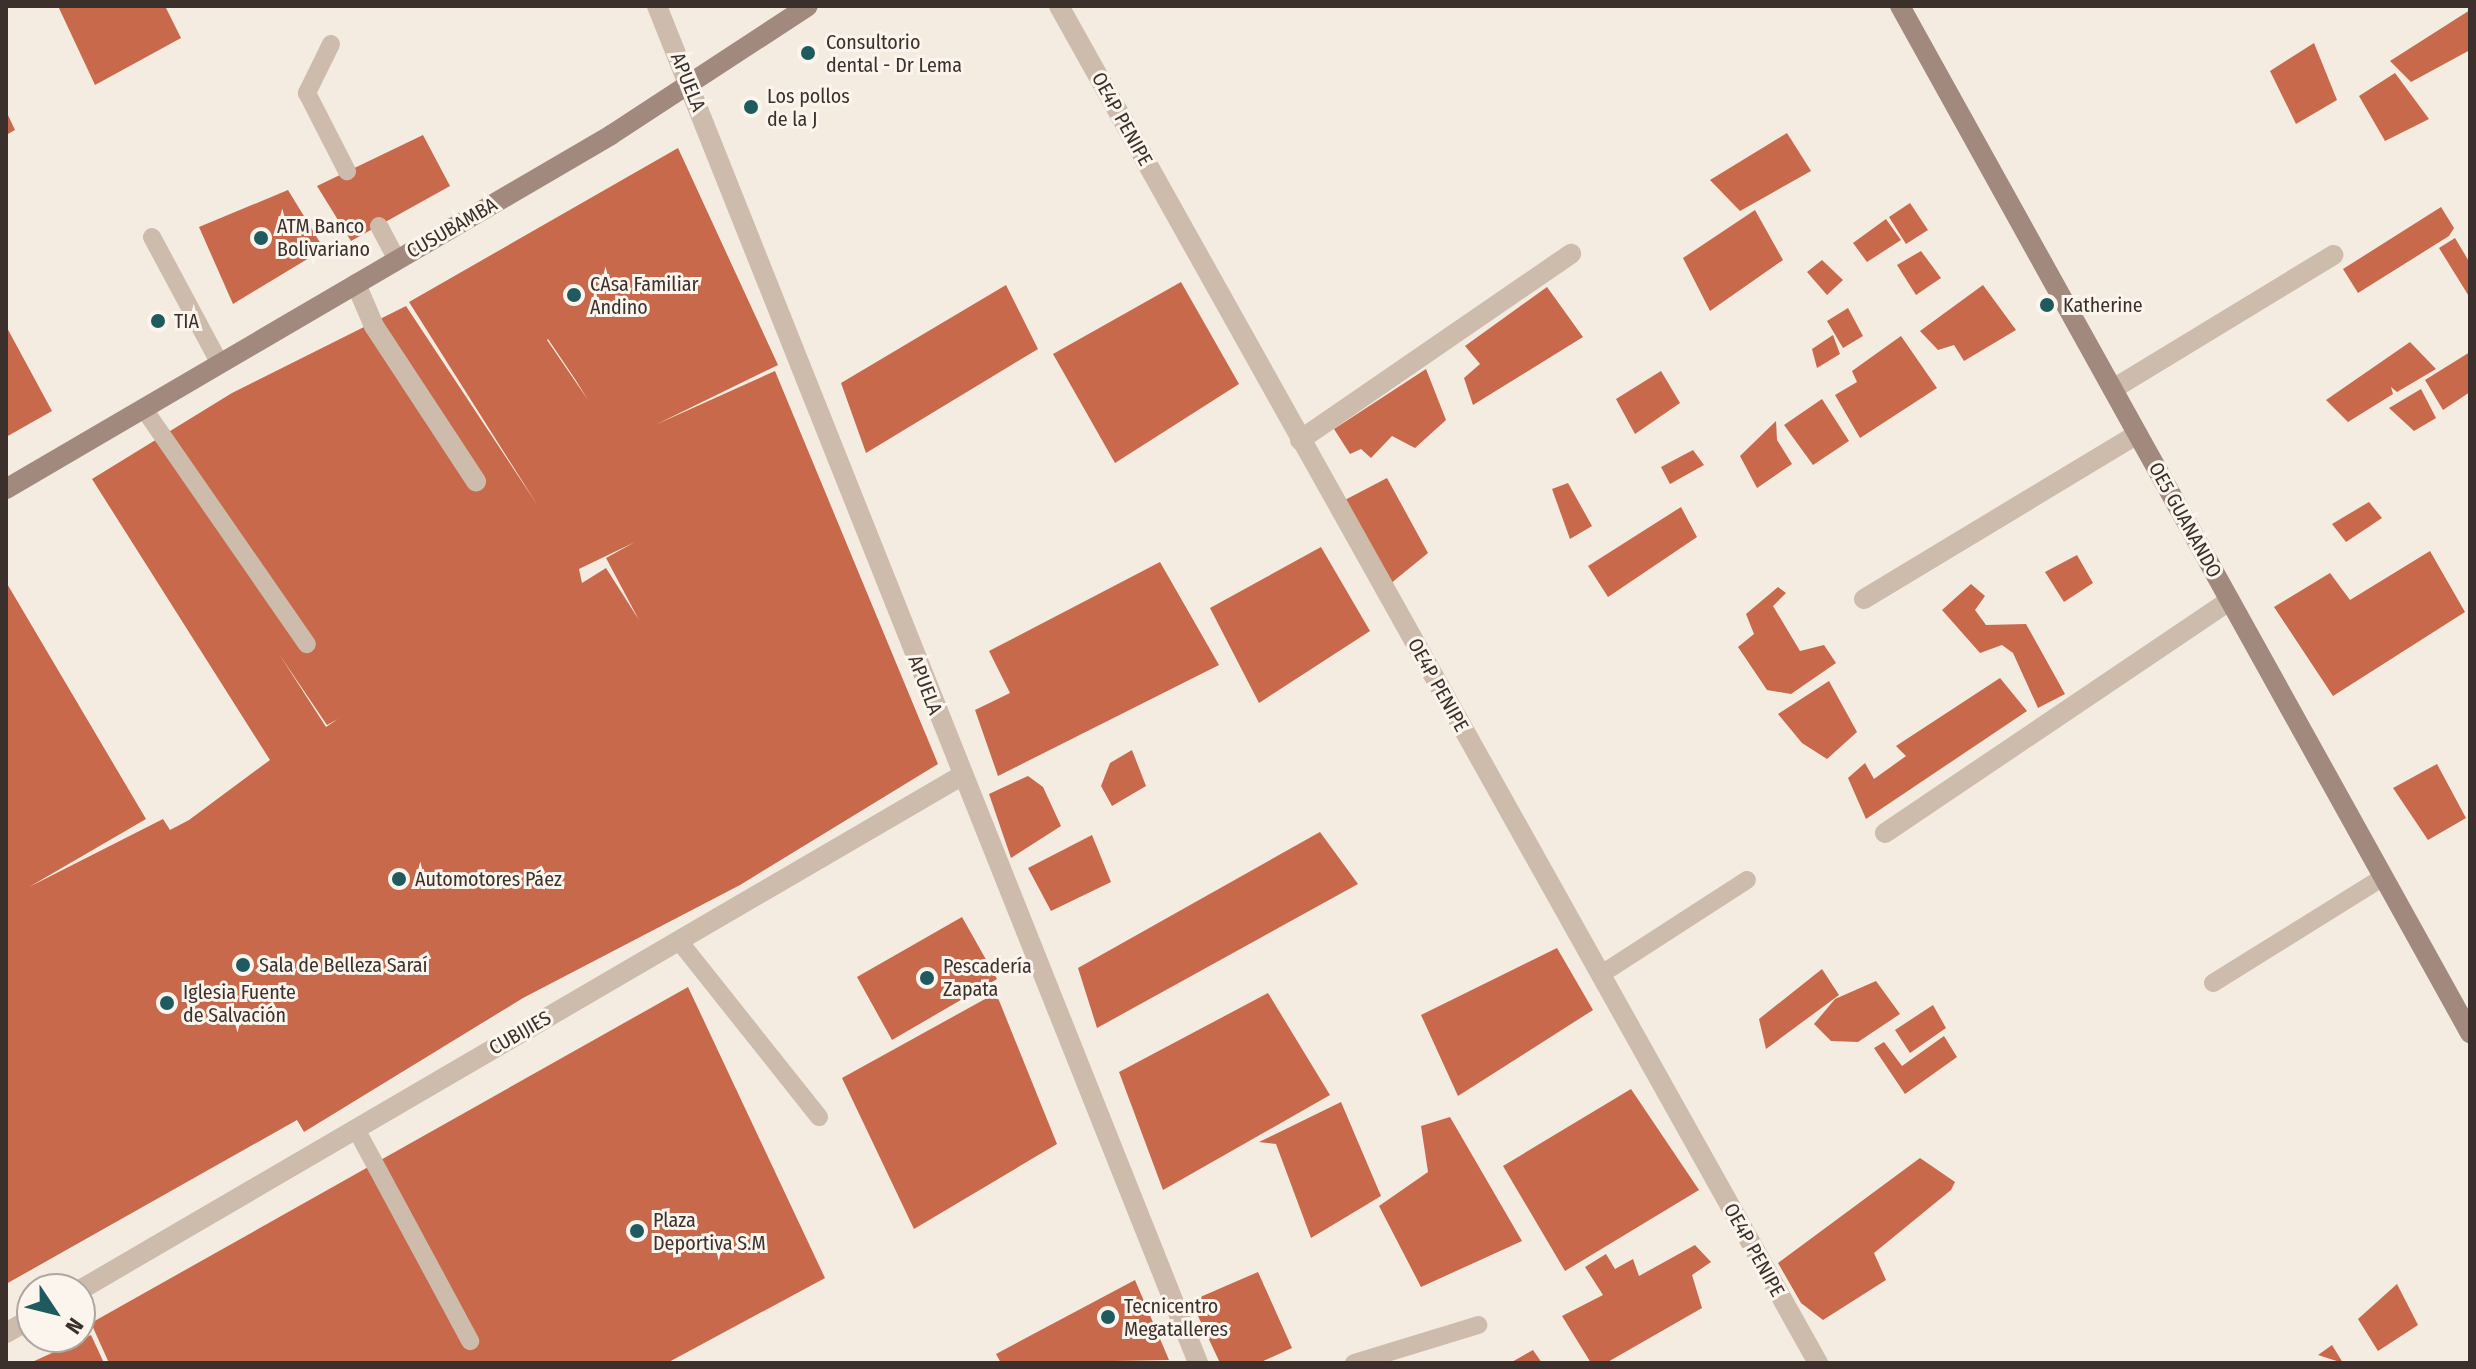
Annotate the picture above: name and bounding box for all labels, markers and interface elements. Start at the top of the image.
place label: Consultorio dental - Dr Lema [826,30,962,77]
marker: Consultorio dental - Dr Lema [797,42,819,64]
street label: APUELA [665,49,711,115]
street label: OE4P PENIPE [1086,68,1158,170]
place label: Los pollos de la J [767,84,850,131]
marker: Los pollos de la J [742,98,760,116]
street label: CUSUBAMBA [403,193,501,263]
place label: ATM Banco Bolivariano [277,214,370,261]
marker: ATM Banco Bolivariano [252,229,270,247]
place label: CAsa Familiar Andino [590,272,698,319]
marker: CAsa Familiar Andino [565,286,583,304]
place label: Katherine [2063,293,2143,317]
marker: Katherine [2038,296,2056,314]
place label: TIA [174,309,199,333]
marker: TIA [149,312,167,330]
street label: OE5 GUANANDO [2143,458,2227,582]
street label: OE4P PENIPE [1402,634,1474,736]
street label: APUELA [903,652,947,718]
place label: Automotores Páez [415,867,562,891]
marker: Automotores Páez [390,870,408,888]
place label: Sala de Belleza Saraí [259,953,428,977]
place label: Pescadería Zapata [943,954,1032,1001]
marker: Sala de Belleza Saraí [234,956,252,974]
marker: Pescadería Zapata [918,969,936,987]
place label: Iglesia Fuente de Salvación [183,980,296,1027]
marker: Iglesia Fuente de Salvación [158,994,176,1012]
street label: CUBIJIES [485,1006,555,1060]
street label: OE4P PENIPE [1718,1199,1790,1301]
place label: Plaza Deportiva S.M [653,1208,766,1255]
marker: Plaza Deportiva S.M [628,1222,646,1240]
north arrow [16,1273,96,1353]
place label: Tecnicentro Megatalleres [1124,1294,1228,1341]
marker: Tecnicentro Megatalleres [1099,1308,1117,1326]
text: N [60,1313,89,1339]

